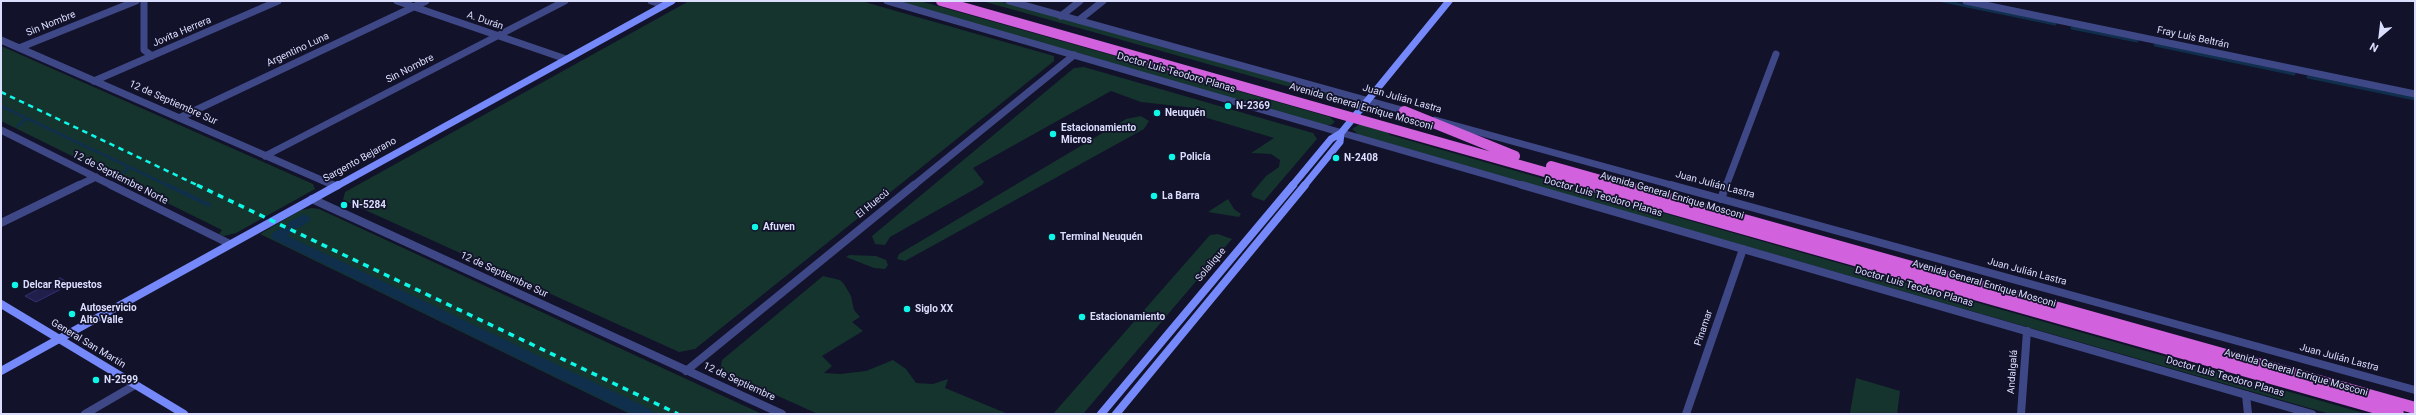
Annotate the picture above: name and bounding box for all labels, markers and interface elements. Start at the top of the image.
street label: Sin Nombre [25,9,77,39]
street label: A. Durán [465,9,505,33]
street label: Jovita Herrera [151,14,213,50]
north arrow [2360,16,2400,56]
street label: Fray Luis Beltrán [2156,25,2230,51]
street label: Argentino Luna [265,30,331,70]
text: N [2368,39,2381,55]
street label: Doctor Luis Teodoro Planas [1115,50,1237,96]
street label: Sin Nombre [384,52,436,86]
street label: 12 de Septiembre Sur [127,78,219,128]
street label: Avenida General Enrique Mosconi [1288,81,1434,133]
street label: Juan Julián Lastra [1361,82,1443,116]
place label: N-2369 [1236,100,1270,112]
marker: N-2369 [1223,101,1233,111]
place label: Neuquén [1165,107,1205,119]
marker: Neuquén [1152,108,1162,118]
place label: Estacionamiento Micros [1061,122,1136,146]
marker: Estacionamiento Micros [1048,129,1058,139]
street label: Sargento Bejarano [321,135,399,185]
street label: 12 de Septiembre Norte [70,149,170,207]
place label: Policía [1180,151,1211,163]
marker: Policía [1167,152,1177,162]
place label: N-2408 [1344,152,1378,164]
marker: N-2408 [1331,153,1341,163]
street label: Juan Julián Lastra [1674,169,1756,201]
street label: Avenida General Enrique Mosconi [1599,170,1745,222]
street label: Doctor Luis Teodoro Planas [1542,174,1664,220]
street label: El Huecú [854,187,892,221]
place label: La Barra [1162,190,1199,202]
marker: La Barra [1149,191,1159,201]
place label: N-5284 [352,199,386,211]
marker: N-5284 [339,200,349,210]
place label: Afuven [763,221,795,233]
marker: Afuven [750,222,760,232]
place label: Terminal Neuquén [1060,231,1143,243]
marker: Terminal Neuquén [1047,232,1057,242]
street label: Solalique [1193,245,1229,285]
street label: 12 de Septiembre Sur [458,249,550,301]
street label: Juan Julián Lastra [1986,256,2068,288]
street label: Avenida General Enrique Mosconi [1911,258,2057,310]
street label: Doctor Luis Teodoro Planas [1853,264,1975,310]
place label: Delcar Repuestos [23,279,102,291]
marker: Delcar Repuestos [10,280,20,290]
place label: Autoservicio Alto Valle [80,302,137,326]
place label: Siglo XX [915,303,953,315]
marker: Siglo XX [902,304,912,314]
street label: Pinamar [1692,308,1716,348]
marker: Autoservicio Alto Valle [67,309,77,319]
place label: Estacionamiento [1090,311,1165,323]
marker: Estacionamiento [1077,312,1087,322]
street label: General San Martín [49,317,127,371]
street label: Juan Julián Lastra [2298,342,2380,374]
street label: Avenida General Enrique Mosconi [2223,347,2369,399]
street label: Andalgalá [2005,349,2021,395]
street label: Doctor Luis Teodoro Planas [2164,354,2286,400]
street label: 12 de Septiembre [701,360,777,404]
place label: N-2599 [104,374,138,386]
marker: N-2599 [91,375,101,385]

